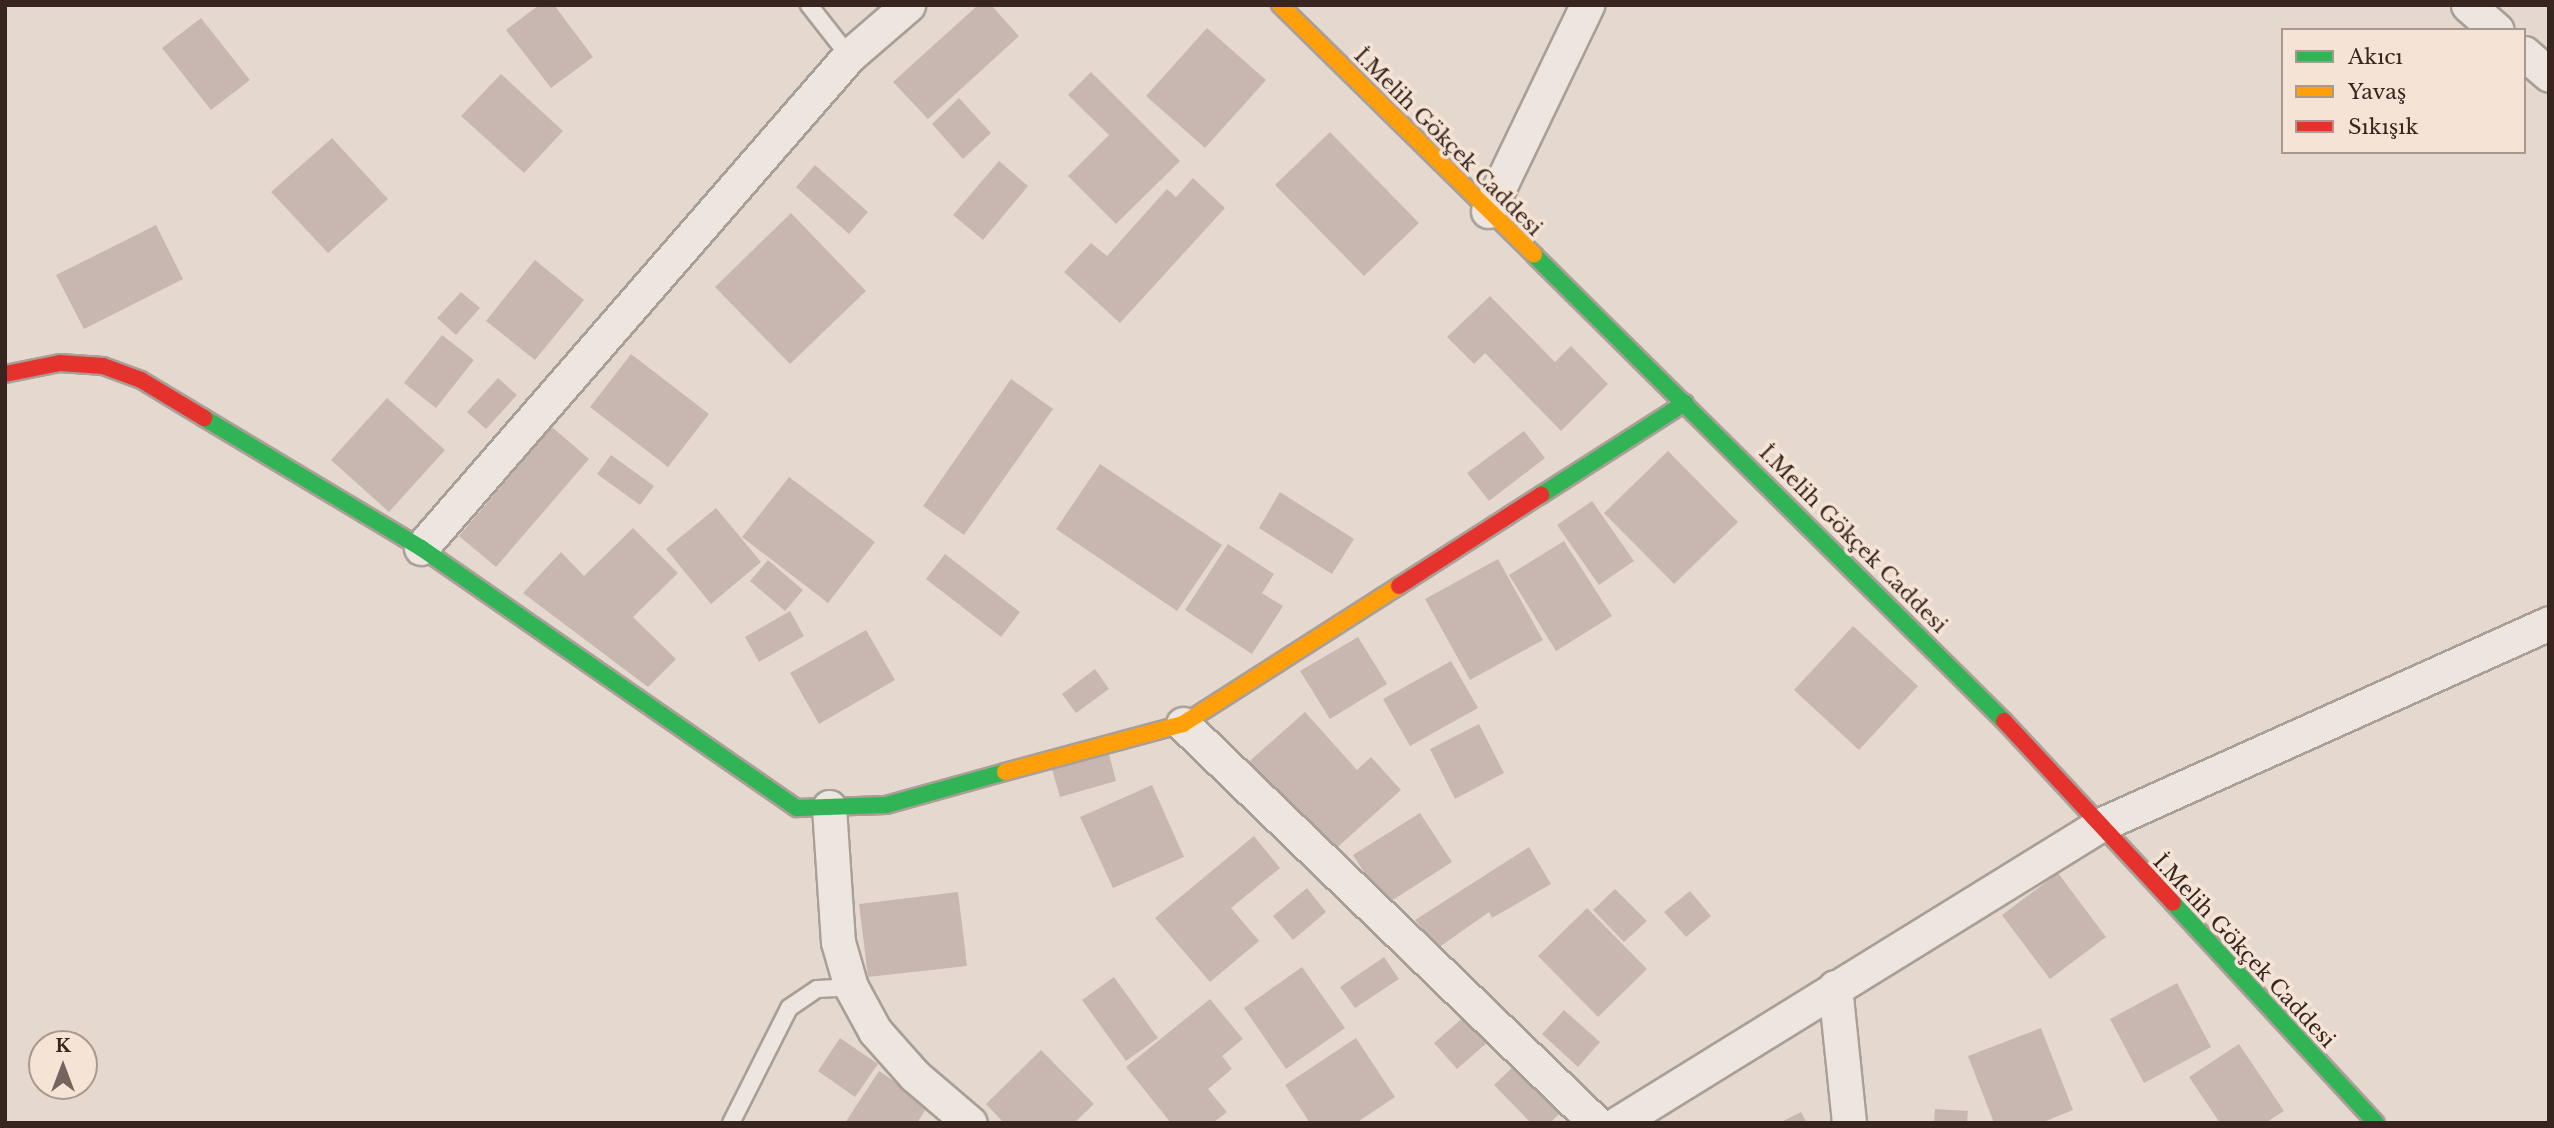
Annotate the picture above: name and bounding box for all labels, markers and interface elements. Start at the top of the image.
legend [2281,28,2526,154]
street label: İ.Melih Gökçek Caddesi [1349,43,1547,241]
text: Akıcı [2348,44,2403,70]
text: Yavaş [2348,79,2406,105]
text: Sıkışık [2348,114,2418,140]
street label: İ.Melih Gökçek Caddesi [1754,440,1952,638]
street label: İ.Melih Gökçek Caddesi [2148,849,2340,1053]
north arrow [28,1030,98,1100]
text: K [55,1034,71,1057]

